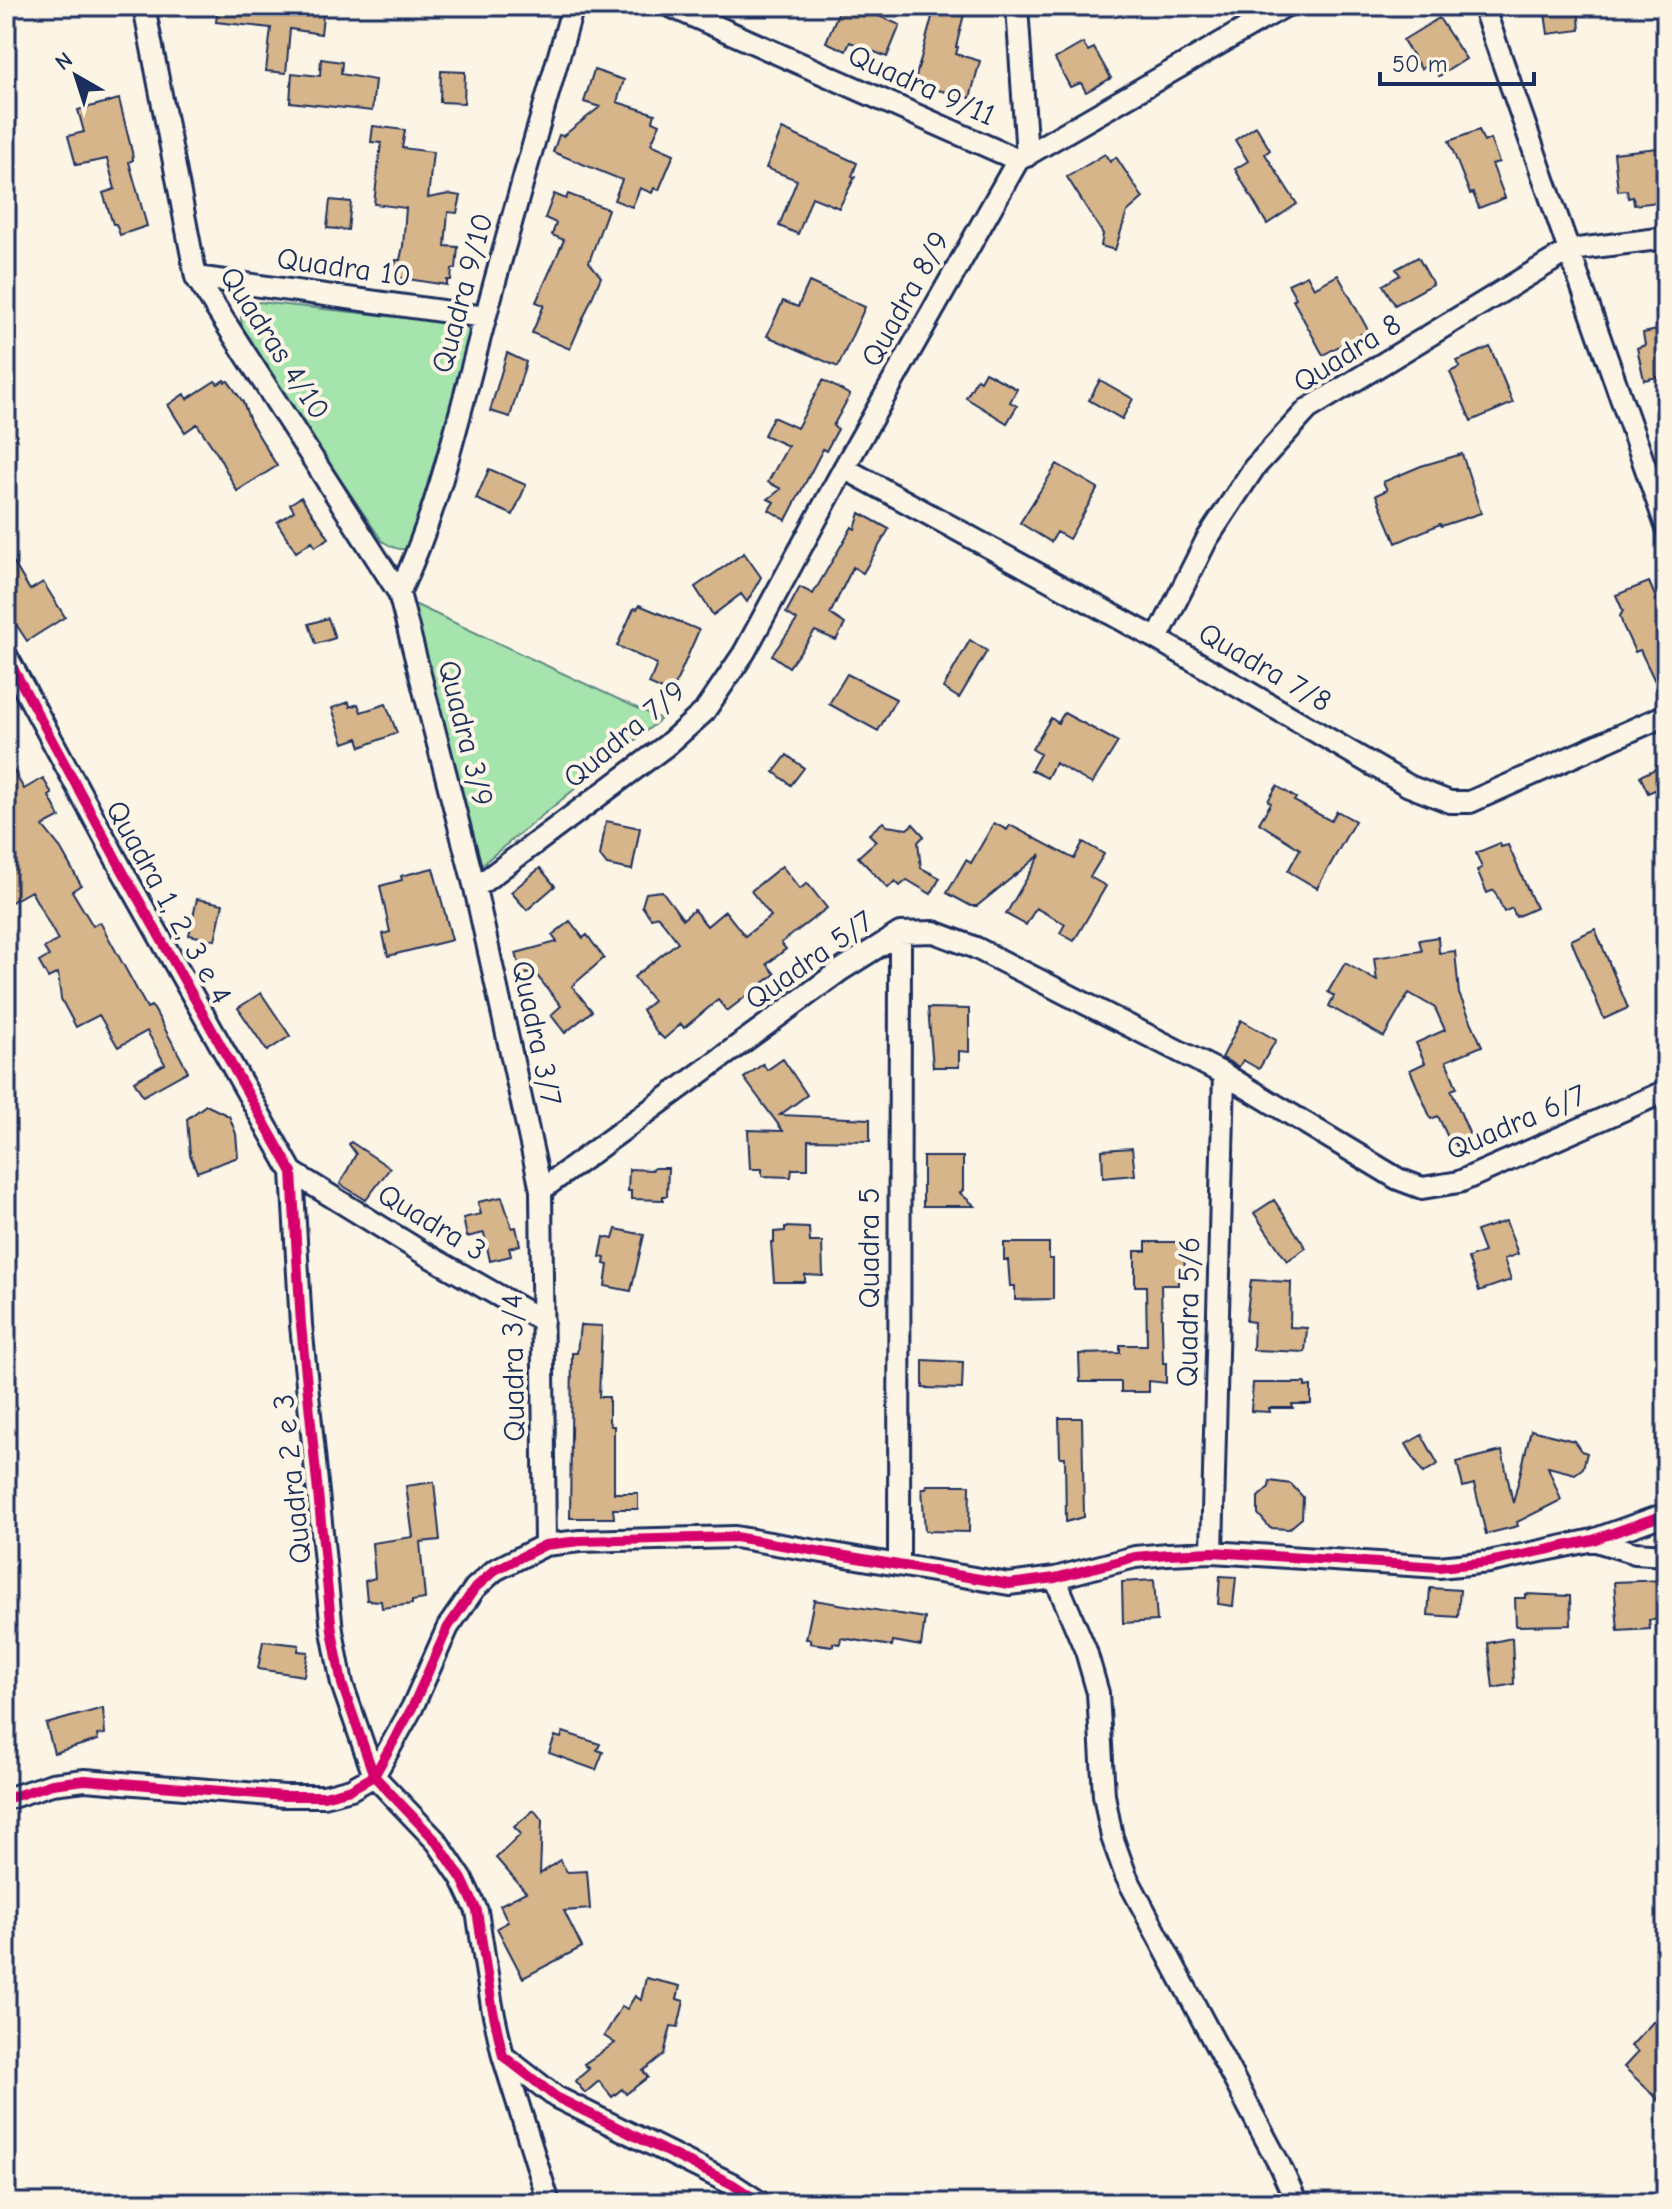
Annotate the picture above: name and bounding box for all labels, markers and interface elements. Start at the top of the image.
north arrow [36,36,116,116]
scale bar [1380,36,1534,86]
street label: Quadra 9/11 [843,37,1001,133]
text: N [50,47,78,76]
text: 50 m [1392,50,1448,78]
street label: Quadra 9/10 [424,209,501,377]
street label: Quadra 8/9 [854,225,957,373]
street label: Quadra 10 [275,241,413,294]
street label: Quadras 4/10 [212,260,337,426]
street label: Quadra 8 [1287,307,1408,400]
street label: Quadra 7/8 [1192,615,1337,719]
street label: Quadra 3/9 [431,657,501,810]
street label: Quadra 7/9 [556,673,692,795]
street label: Quadra 1, 2, 3 e 4 [98,794,239,1010]
street label: Quadra 5/7 [738,904,880,1017]
street label: Quadra 3/7 [504,957,569,1109]
street label: Quadra 6/7 [1441,1077,1591,1168]
street label: Quadra 3 [371,1177,492,1268]
street label: Quadra 5 [852,1187,887,1309]
street label: Quadra 5/6 [1170,1237,1207,1387]
street label: Quadra 3/4 [495,1294,532,1442]
street label: Quadra 2 e 3 [266,1392,319,1566]

